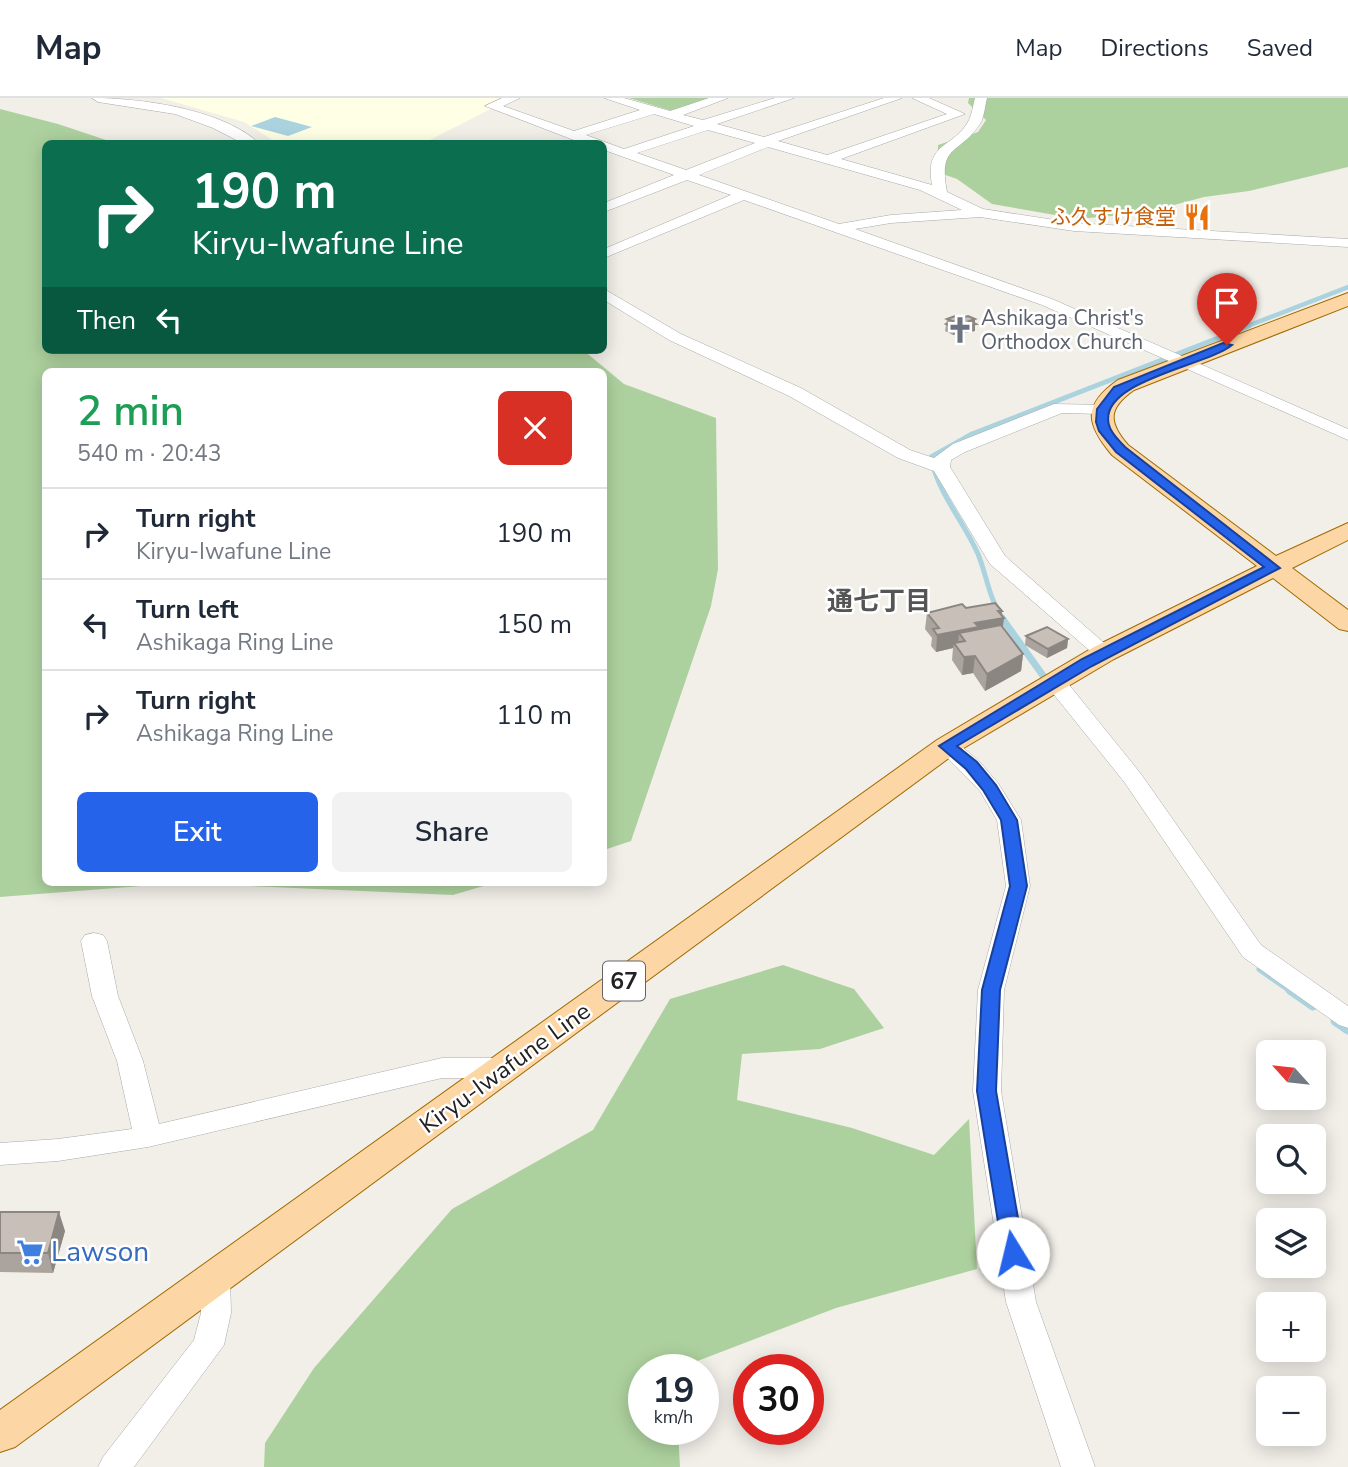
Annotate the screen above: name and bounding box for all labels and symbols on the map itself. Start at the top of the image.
restaurant icon: ふ久すけ食堂 [1182,202,1212,232]
place label: ふ久すけ食堂 [1050,203,1176,231]
pin [1197,273,1257,345]
place label: Ashikaga Christ's Orthodox Church [981,304,1144,356]
church icon: Ashikaga Christ's Orthodox Church [945,315,975,345]
district label: 通七丁目 [827,584,931,619]
road number: 67 [603,961,645,1000]
street label: Kiryu-Iwafune Line [413,995,597,1141]
north arrow [1256,1040,1326,1110]
position arrow [976,1216,1050,1290]
place label: Lawson [51,1233,149,1271]
supermarket icon: Lawson [15,1237,45,1267]
speed limit sign: 30 [733,1354,824,1445]

